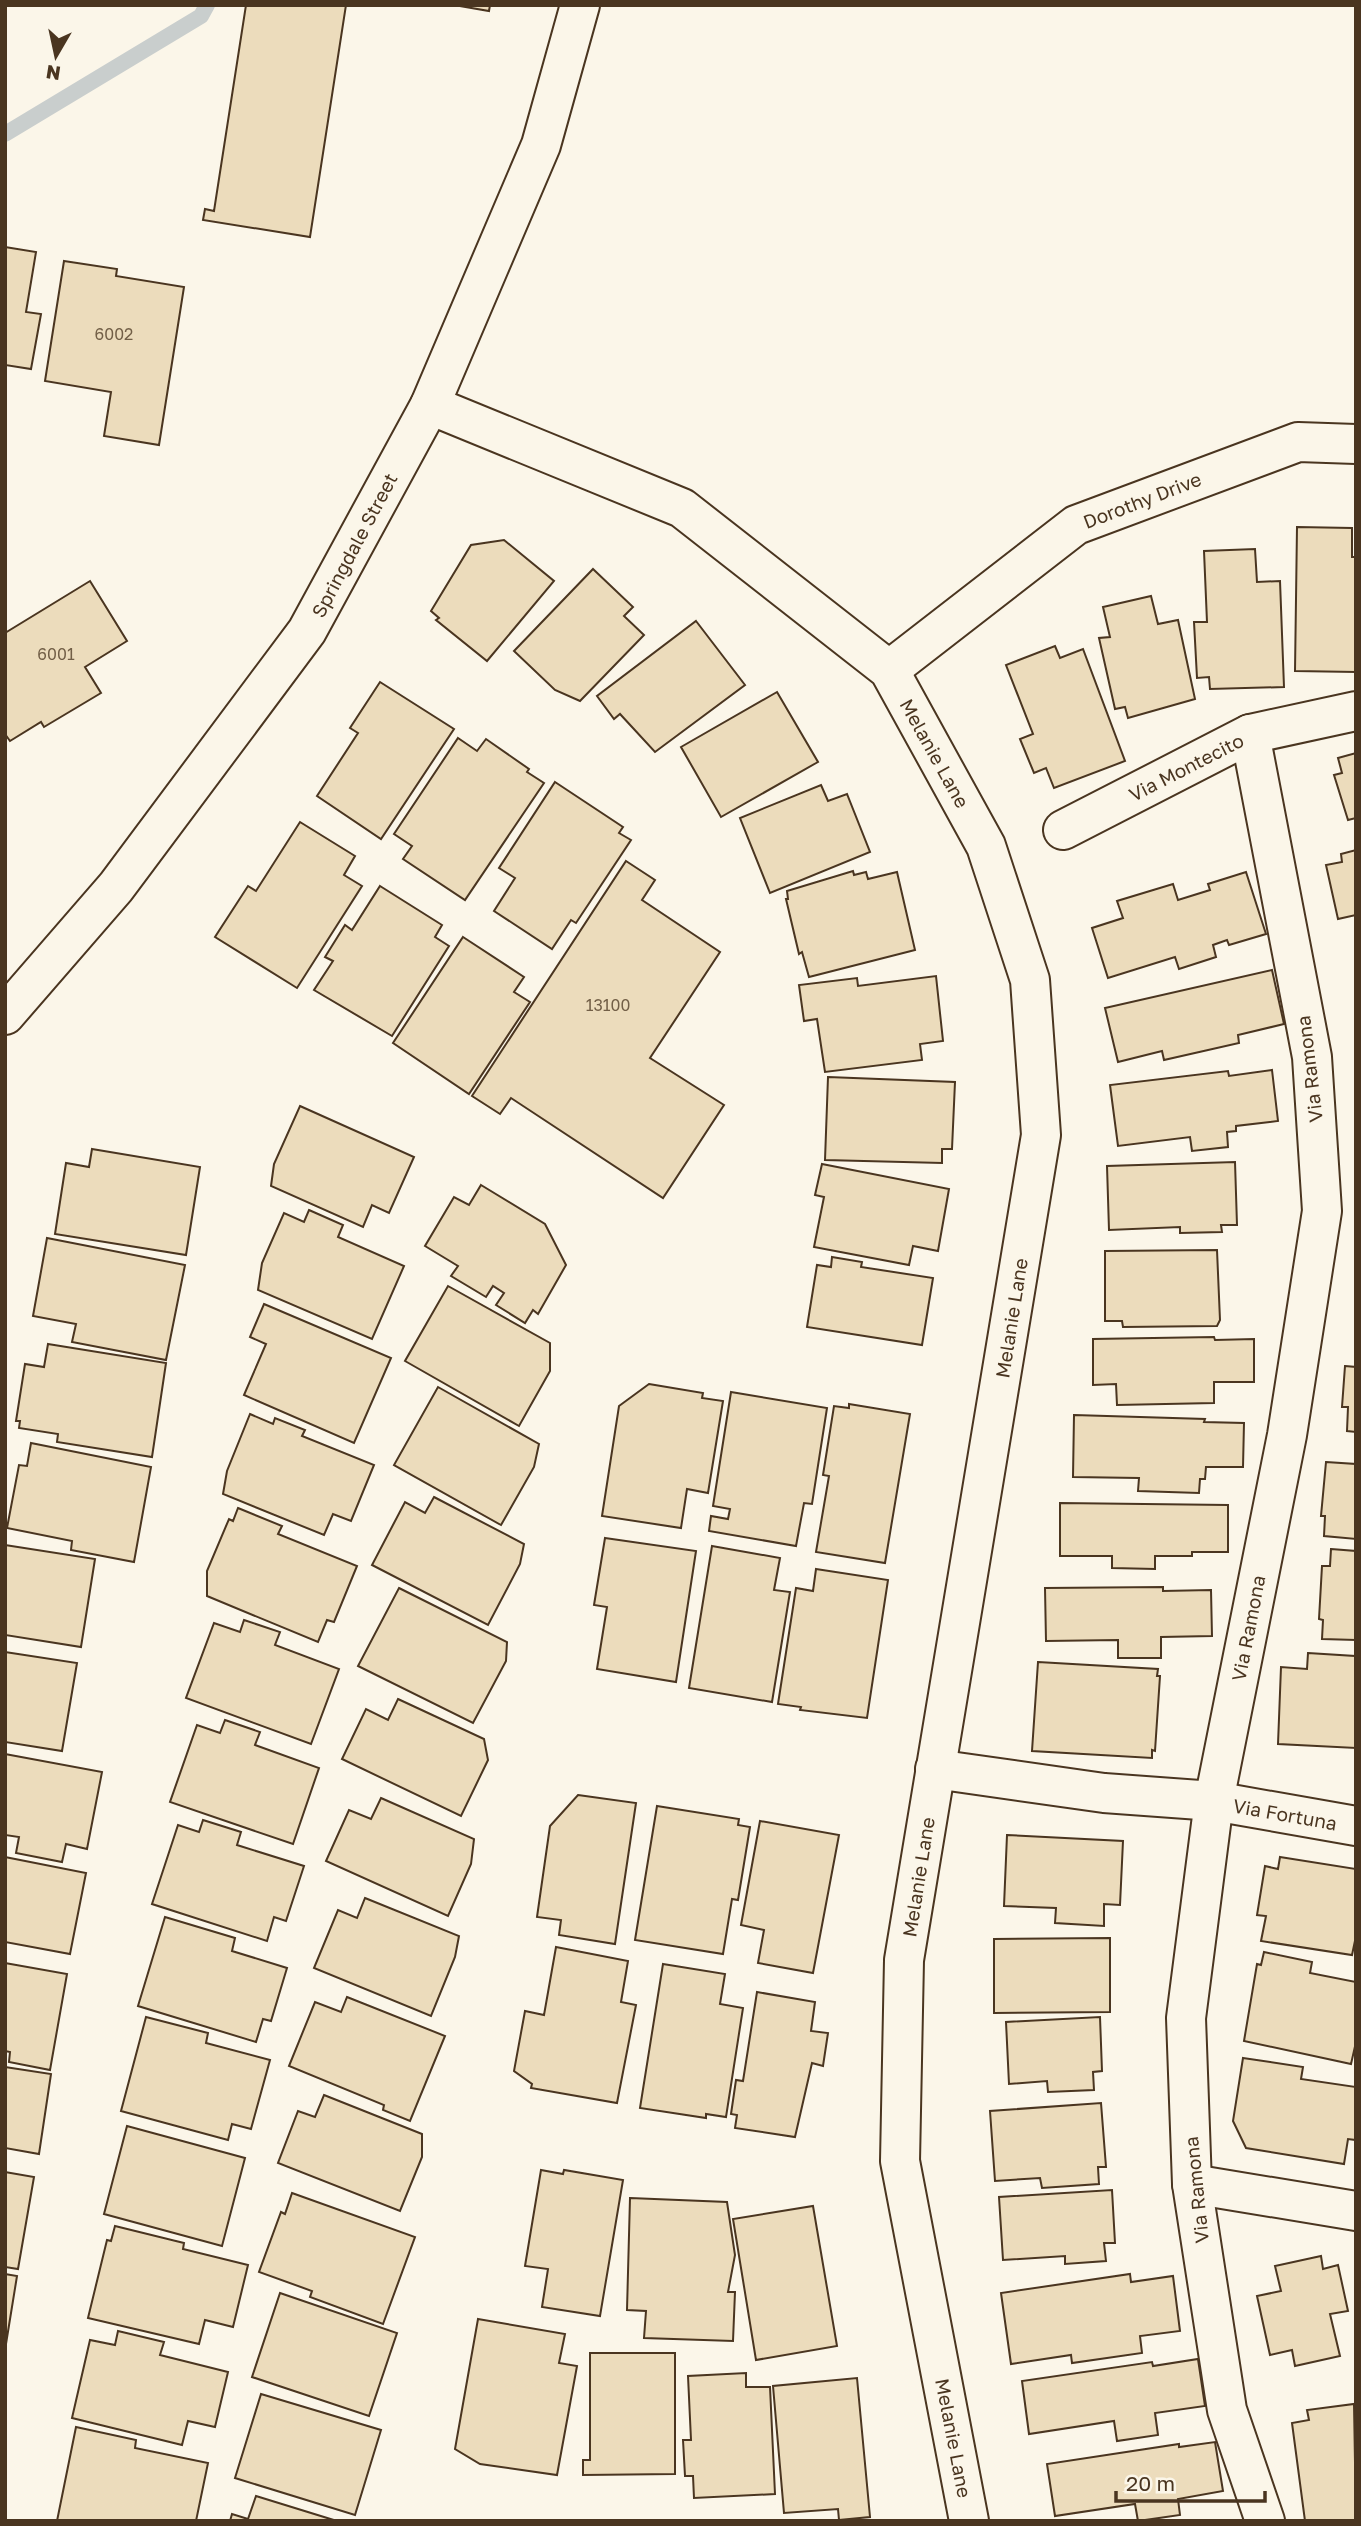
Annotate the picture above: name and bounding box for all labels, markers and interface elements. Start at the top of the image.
north arrow [21,21,91,91]
text: N [44,61,62,86]
house number: 6002 [95,324,133,344]
street label: Dorothy Drive [1080,467,1204,533]
street label: Springdale Street [306,469,402,621]
house number: 6001 [37,644,75,664]
street label: Melanie Lane [896,694,974,812]
street label: Via Montecito [1125,728,1247,806]
house number: 13100 [586,995,630,1015]
street label: Via Ramona [1291,1014,1327,1124]
street label: Melanie Lane [990,1256,1032,1380]
street label: Via Ramona [1226,1573,1270,1683]
street label: Via Fortuna [1231,1794,1339,1834]
street label: Melanie Lane [897,1815,939,1939]
street label: Via Ramona [1179,2135,1213,2245]
street label: Melanie Lane [931,2376,977,2500]
scale bar [1116,2460,1265,2504]
text: 20 m [1126,2470,1175,2496]

